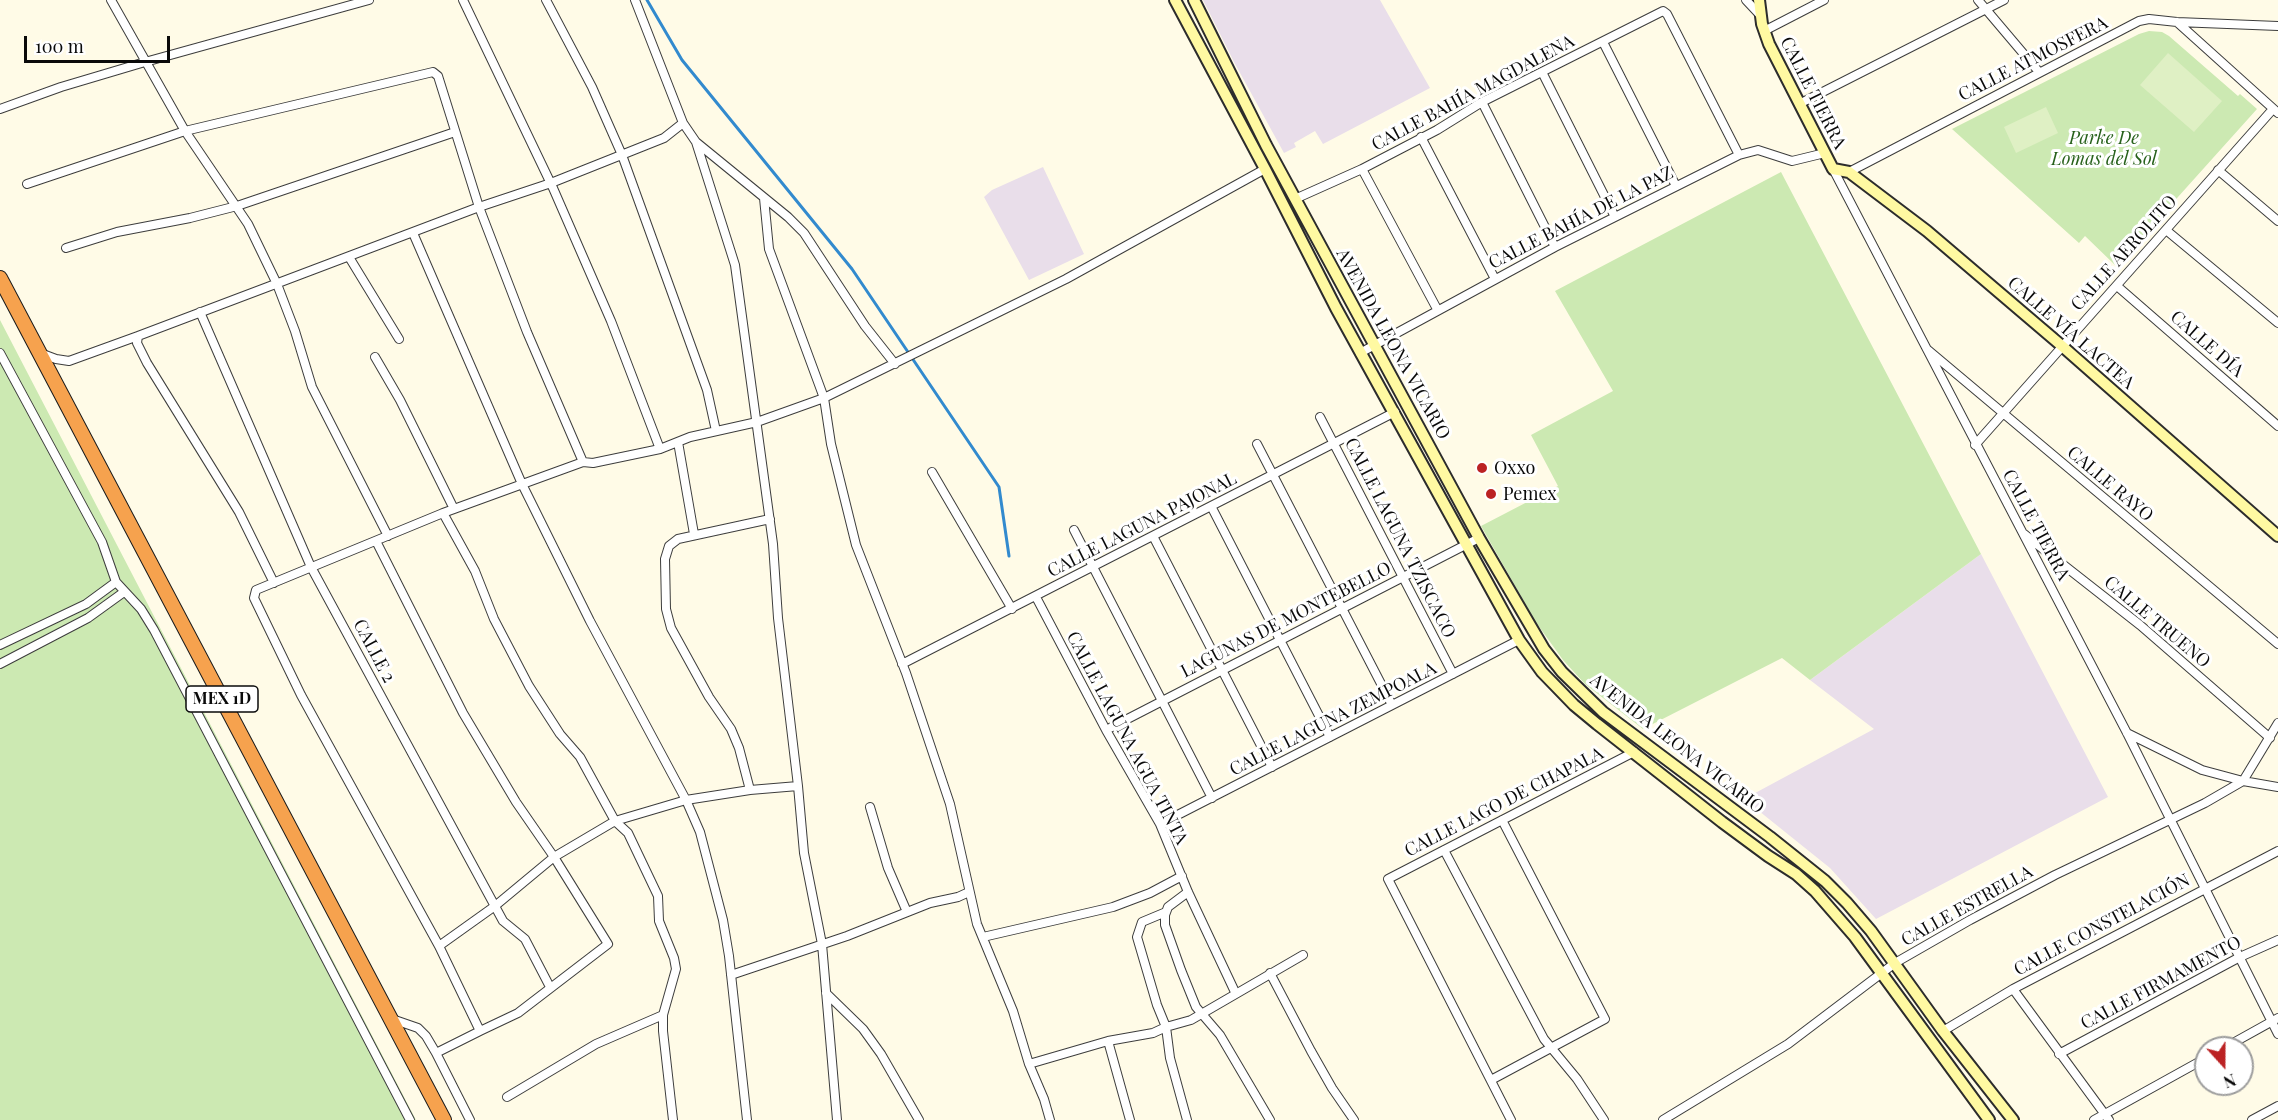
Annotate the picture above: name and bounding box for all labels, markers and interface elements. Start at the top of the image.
street label: CALLE ATMOSFERA [1955,12,2111,106]
scale bar [27,24,172,62]
street label: CALLE BAHÍA MAGDALENA [1368,30,1578,156]
street label: CALLE TIERRA [1775,33,1851,153]
text: 100 m [35,34,84,58]
park label: Parke De Lomas del Sol [2051,127,2157,170]
street label: CALLE BAHÍA DE LA PAZ [1485,162,1677,274]
street label: CALLE AEROLITO [2066,191,2182,315]
street label: AVENIDA LEONA VICARIO [1331,245,1455,443]
street label: CALLE VÍA LACTEA [2003,272,2139,394]
street label: CALLE DÍA [2166,306,2248,382]
street label: CALLE LAGUNA TZISCACO [1340,434,1460,642]
street label: CALLE RAYO [2063,442,2157,526]
place label: Oxxo [1494,457,1535,479]
marker: Oxxo [1475,461,1489,475]
street label: CALLE TIERRA [1998,466,2074,584]
street label: CALLE LAGUNA PAJONAL [1044,468,1240,582]
place label: Pemex [1503,483,1557,505]
marker: Pemex [1484,487,1498,501]
street label: LAGUNAS DE MONTEBELLO [1177,557,1395,683]
street label: CALLE TRUENO [2100,571,2214,673]
street label: CALLE 2 [348,616,400,686]
street label: CALLE LAGUNA AGUA TINTA [1062,628,1192,848]
street label: CALLE LAGUNA ZEMPOALA [1226,657,1440,781]
street label: AVENIDA LEONA VICARIO [1586,669,1768,819]
road number: MEX 1D [186,686,258,712]
street label: CALLE LAGO DE CHAPALA [1401,742,1607,862]
street label: CALLE ESTRELLA [1897,861,2037,951]
street label: CALLE CONSTELACIÓN [2010,869,2194,981]
street label: CALLE FIRMAMENTO [2077,932,2245,1034]
north arrow [2194,1036,2254,1096]
text: N [2221,1070,2239,1093]

